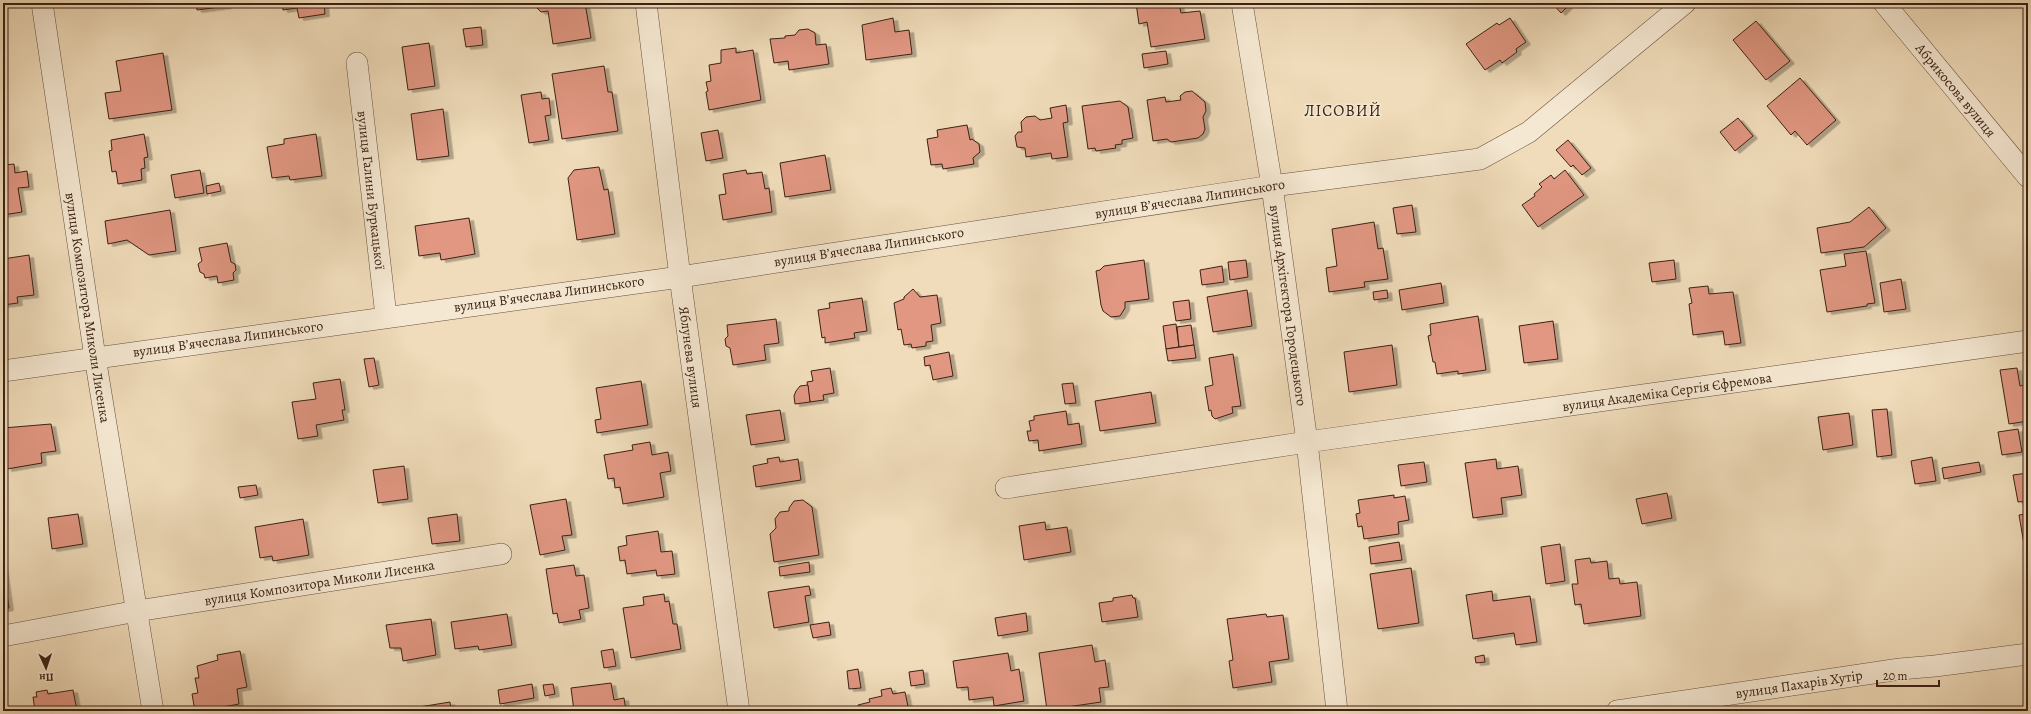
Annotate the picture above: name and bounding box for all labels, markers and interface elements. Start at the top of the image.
street label: Абрикосова вулиця [1911,38,2001,141]
district label: ЛІСОВИЙ [1304,100,1382,122]
street label: вулиця Галини Буркацької [353,110,390,271]
street label: вулиця Вʼячеслава Липинського [1094,175,1286,223]
street label: вулиця Композитора Миколи Лисенка [61,191,115,425]
street label: вулиця Архітектора Городецького [1265,204,1311,407]
street label: вулиця Вʼячеслава Липинського [773,223,965,271]
street label: вулиця Вʼячеслава Липинського [453,271,645,317]
street label: Яблунева вулиця [675,305,707,409]
street label: вулиця Вʼячеслава Липинського [132,316,324,362]
street label: вулиця Академіка Сергія Єфремова [1561,367,1774,416]
street label: вулиця Композитора Миколи Лисенка [203,555,436,610]
north arrow [26,648,66,688]
scale bar [1877,662,1939,688]
street label: вулиця Пахарів Хутір [1734,665,1864,703]
text: 20 m [1883,668,1907,684]
text: Пн [38,670,54,685]

